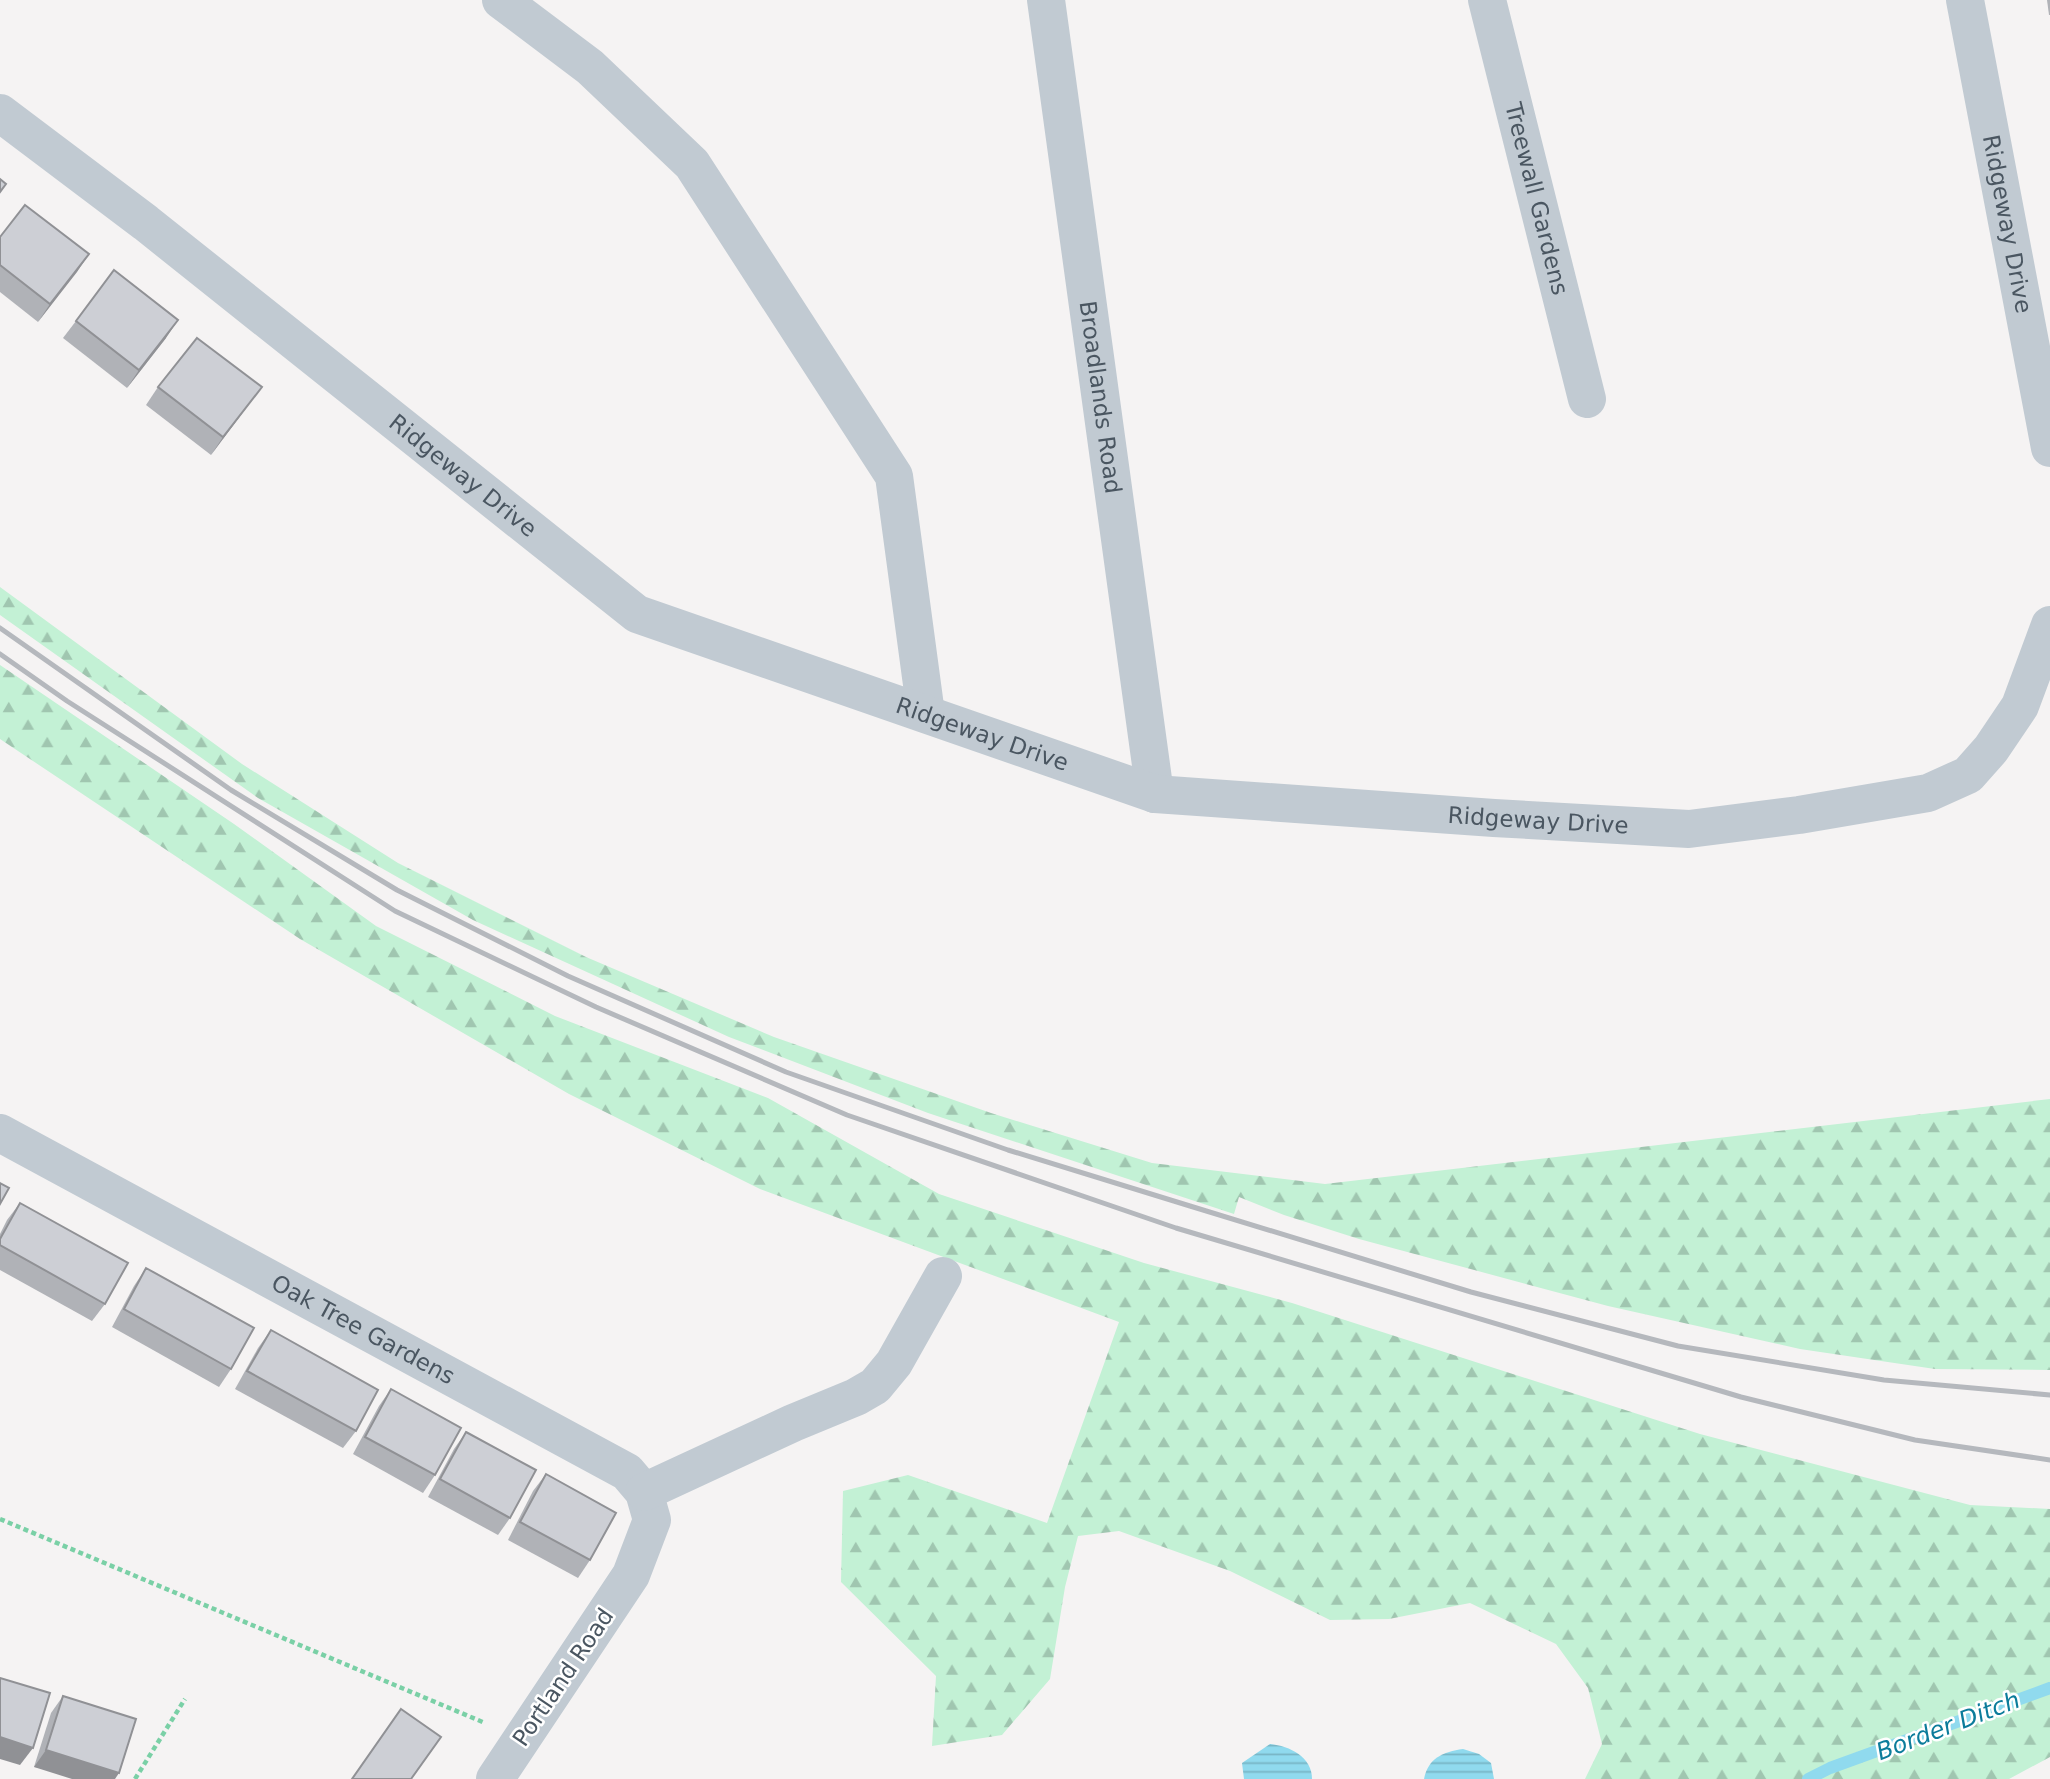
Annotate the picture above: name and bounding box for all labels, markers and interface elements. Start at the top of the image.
street label: Treewall Gardens [1500,99,1573,298]
street label: Ridgeway Drive [1978,133,2037,315]
street label: Broadlands Road [1074,299,1127,495]
street label: Ridgeway Drive [384,409,542,542]
street label: Ridgeway Drive [893,692,1072,776]
street label: Ridgeway Drive [1447,802,1629,839]
street label: Oak Tree Gardens [267,1269,459,1389]
street label: Portland Road [507,1603,619,1751]
water label: Border Ditch [1872,1686,2024,1766]

